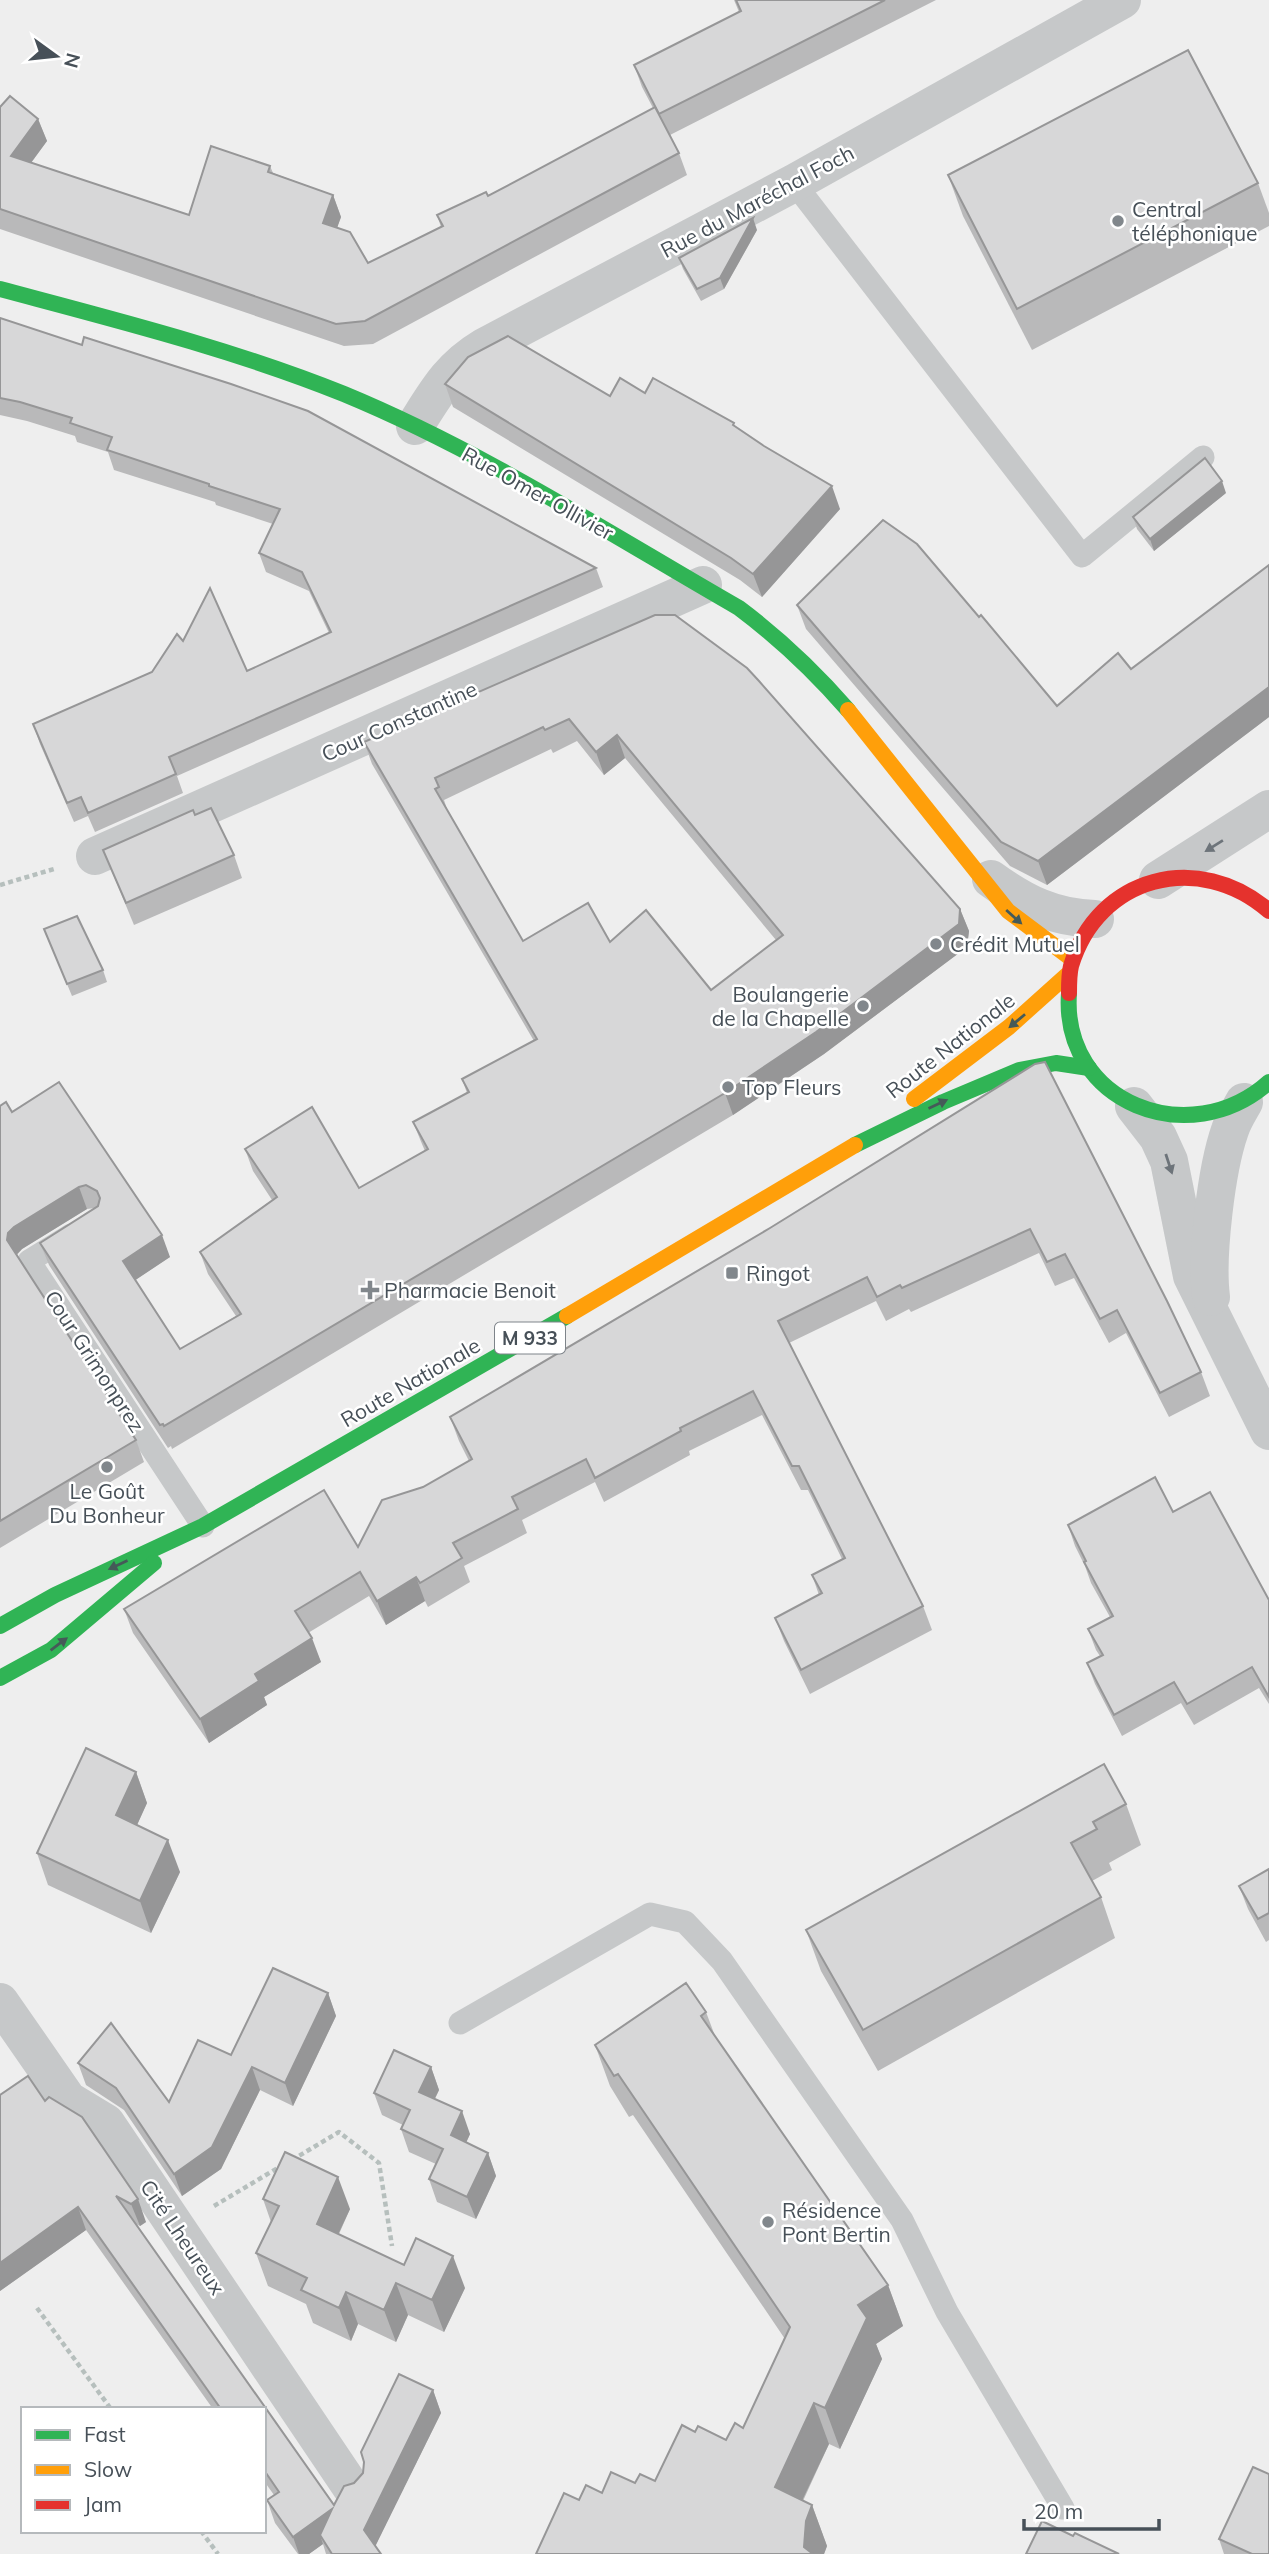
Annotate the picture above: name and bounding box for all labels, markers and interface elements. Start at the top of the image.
north arrow [21,21,91,91]
text: N [59,50,86,70]
street label: Rue du Maréchal Foch [656,139,858,263]
place label: Central téléphonique [1132,196,1257,246]
marker: Central téléphonique [1110,213,1126,229]
street label: Rue Omer Ollivier [458,441,619,546]
street label: Cour Constantine [317,675,481,767]
one-way arrow [1205,839,1224,852]
one-way arrow [1005,908,1022,924]
place label: Crédit Mutuel [950,931,1080,957]
marker: Crédit Mutuel [928,936,944,952]
place label: Boulangerie de la Chapelle [712,981,849,1031]
street label: Route Nationale [880,987,1020,1103]
marker: Boulangerie de la Chapelle [855,998,871,1014]
one-way arrow [1008,1013,1026,1028]
place label: Top Fleurs [742,1074,841,1100]
marker: Top Fleurs [720,1079,736,1095]
one-way arrow [928,1099,948,1110]
one-way arrow [1164,1153,1175,1174]
place label: Ringot [746,1260,810,1286]
marker: Ringot [724,1265,740,1281]
place label: Pharmacie Benoit [384,1277,556,1303]
marker: Pharmacie Benoit [362,1282,378,1298]
street label: Cour Grimonprez [39,1285,151,1437]
road number: M 933 [495,1322,565,1354]
street label: Route Nationale [336,1332,484,1432]
marker: Le Goût Du Bonheur [99,1459,115,1475]
place label: Le Goût Du Bonheur [49,1478,165,1528]
one-way arrow [108,1560,129,1571]
one-way arrow [50,1637,68,1651]
street label: Cité Lheureux [135,2175,231,2299]
place label: Résidence Pont Bertin [782,2197,891,2247]
marker: Résidence Pont Bertin [760,2214,776,2230]
legend [21,2407,266,2533]
text: Fast [84,2421,126,2447]
text: Slow [84,2456,132,2482]
scale bar [1024,2488,1159,2532]
text: Jam [84,2491,122,2517]
text: 20 m [1034,2498,1083,2524]

